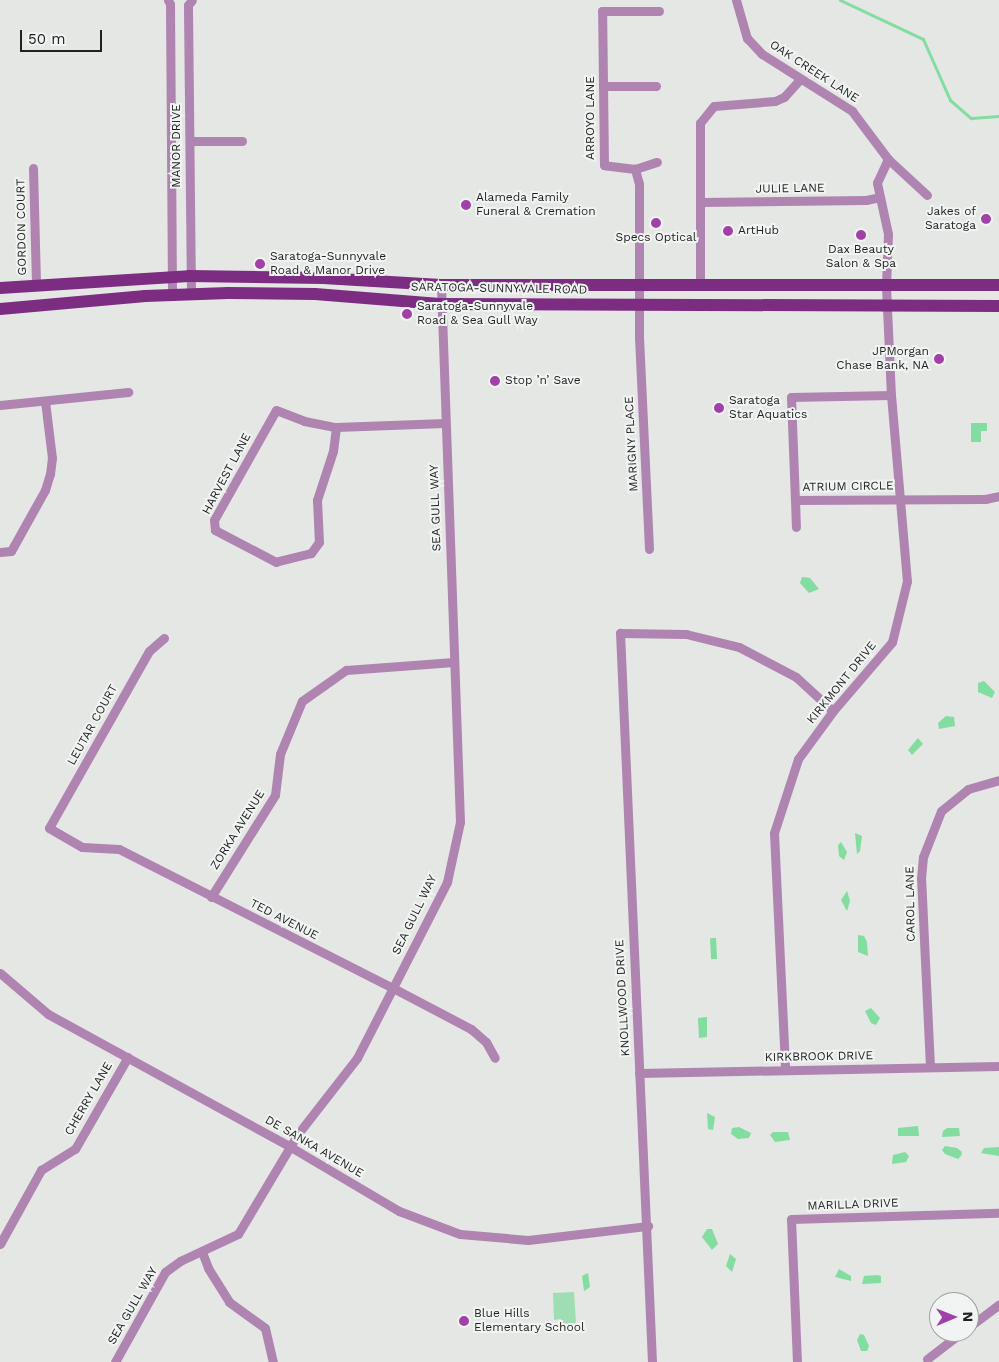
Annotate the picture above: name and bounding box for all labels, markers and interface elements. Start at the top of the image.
scale bar [22,20,105,52]
text: 50 m [28,30,65,48]
street label: OAK CREEK LANE [767,38,861,106]
street label: ARROYO LANE [584,76,598,160]
street label: MANOR DRIVE [170,104,184,188]
street label: GORDON COURT [14,178,30,276]
street label: JULIE LANE [755,181,825,197]
place label: Alameda Family Funeral & Cremation [476,191,596,219]
marker: Alameda Family Funeral & Cremation [460,199,472,211]
place label: Jakes of Saratoga [925,205,976,233]
marker: Jakes of Saratoga [980,213,992,225]
marker: Specs Optical [650,217,662,229]
place label: ArtHub [738,224,779,238]
marker: ArtHub [722,225,734,237]
marker: Dax Beauty Salon & Spa [855,229,867,241]
place label: Specs Optical [616,231,696,245]
place label: Dax Beauty Salon & Spa [826,243,896,271]
place label: Saratoga-Sunnyvale Road & Manor Drive [270,250,386,278]
marker: Saratoga-Sunnyvale Road & Manor Drive [254,258,266,270]
street label: SARATOGA-SUNNYVALE ROAD [411,280,587,298]
place label: Saratoga-Sunnyvale Road & Sea Gull Way [417,300,539,328]
marker: Saratoga-Sunnyvale Road & Sea Gull Way [401,308,413,320]
place label: JPMorgan Chase Bank, NA [836,345,929,373]
marker: JPMorgan Chase Bank, NA [933,353,945,365]
place label: Stop ’n’ Save [505,374,581,388]
marker: Stop ’n’ Save [489,375,501,387]
place label: Saratoga Star Aquatics [729,394,808,422]
street label: MARIGNY PLACE [622,396,642,492]
marker: Saratoga Star Aquatics [713,402,725,414]
street label: HARVEST LANE [199,431,255,517]
street label: SEA GULL WAY [427,464,445,552]
street label: ATRIUM CIRCLE [802,479,894,495]
street label: KIRKMONT DRIVE [804,639,880,727]
street label: LEUTAR COURT [65,682,121,768]
street label: ZORKA AVENUE [208,787,268,873]
street label: CAROL LANE [903,866,919,942]
street label: SEA GULL WAY [389,872,441,958]
street label: TED AVENUE [247,897,321,943]
street label: KNOLLWOOD DRIVE [613,939,633,1057]
street label: KIRKBROOK DRIVE [765,1049,873,1065]
street label: CHERRY LANE [62,1059,116,1139]
street label: DE SANKA AVENUE [262,1113,366,1181]
street label: MARILLA DRIVE [807,1196,899,1214]
street label: SEA GULL WAY [105,1264,161,1348]
north arrow [929,1292,979,1342]
place label: Blue Hills Elementary School [474,1307,585,1335]
text: N [960,1311,976,1322]
marker: Blue Hills Elementary School [458,1315,470,1327]

